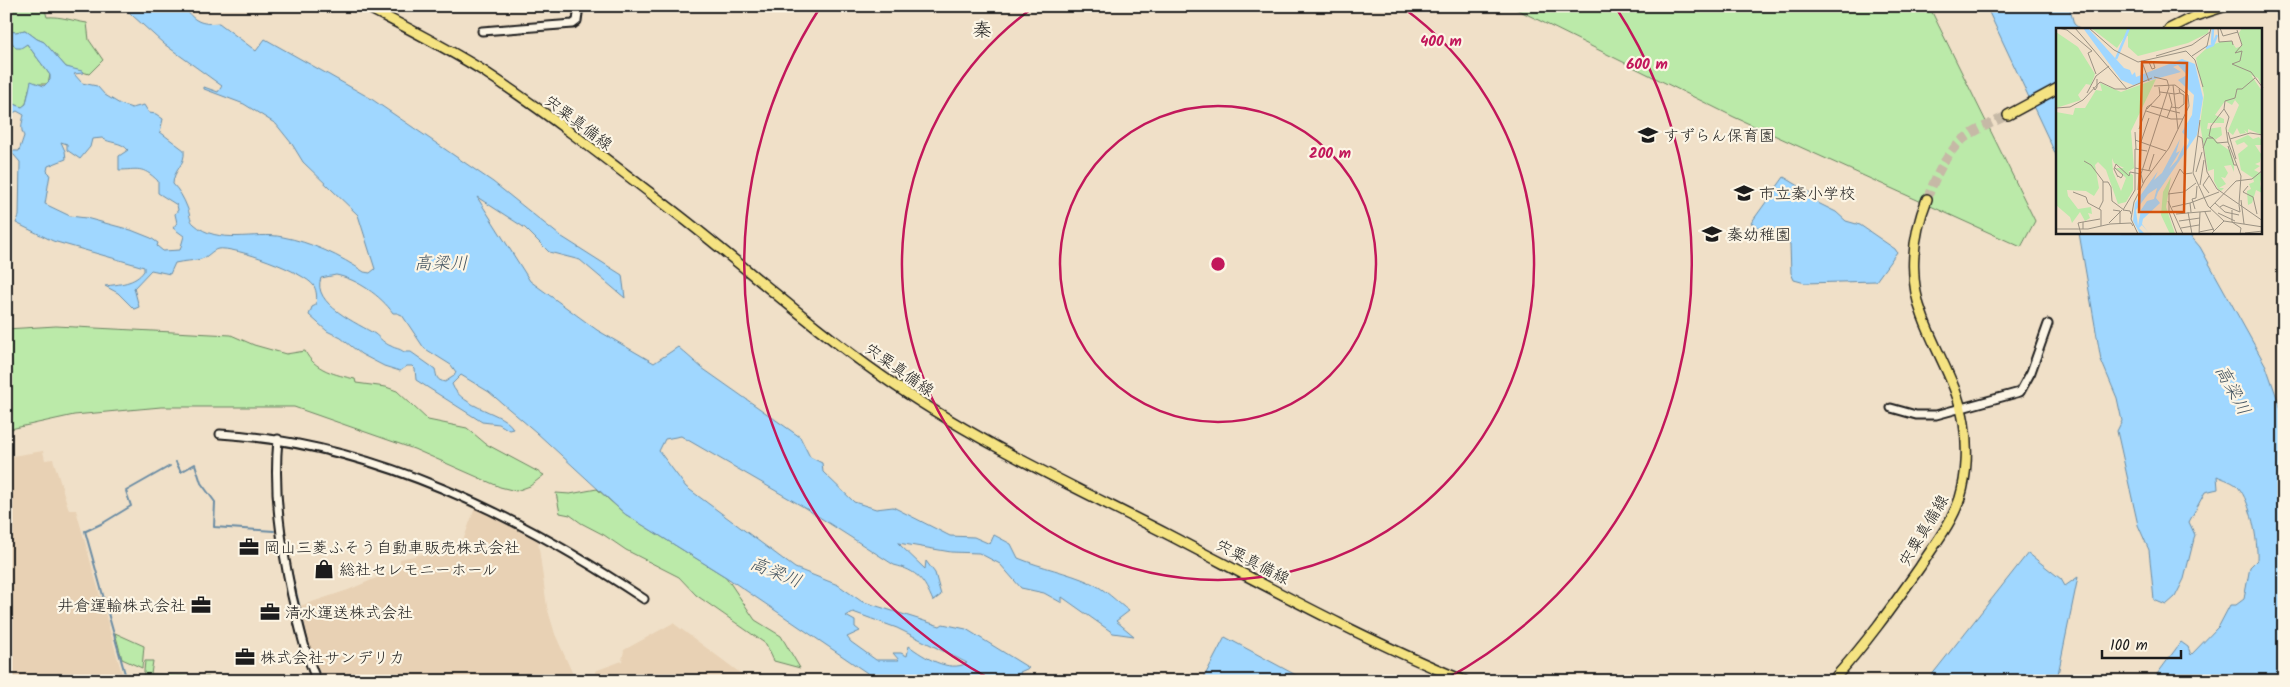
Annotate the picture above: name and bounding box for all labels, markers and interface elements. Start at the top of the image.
district label: 秦 [972,16,992,46]
inset map [2056,28,2262,234]
text: 400 m [1420,30,1462,54]
text: 600 m [1626,53,1668,77]
street label: 宍粟真備線 [539,89,618,157]
school or university icon: すずらん保育園 [1637,124,1659,146]
place label: すずらん保育園 [1663,124,1775,149]
text: 200 m [1309,142,1351,166]
school or university icon: 市立秦小学校 [1733,182,1755,204]
place label: 市立秦小学校 [1759,182,1855,207]
school or university icon: 秦幼稚園 [1701,223,1723,245]
place label: 秦幼稚園 [1727,223,1791,248]
water label: 高梁川 [414,250,468,279]
centre of rings [1209,255,1227,273]
street label: 宍粟真備線 [859,337,939,403]
water label: 高梁川 [2206,360,2257,421]
street label: 宍粟真備線 [1893,490,1956,572]
street label: 宍粟真備線 [1211,533,1294,592]
office icon: 岡山三菱ふそう自動車販売株式会社 [238,536,260,558]
place label: 岡山三菱ふそう自動車販売株式会社 [264,536,520,561]
water label: 高梁川 [745,550,806,597]
shop icon: 総社セレモニーホール [313,558,335,580]
place label: 総社セレモニーホール [339,558,498,583]
place label: 井倉運輸株式会社 [58,594,186,619]
office icon: 井倉運輸株式会社 [190,594,212,616]
office icon: 清水運送株式会社 [259,601,281,623]
place label: 清水運送株式会社 [285,601,413,626]
scale bar [2102,627,2181,659]
text: 100 m [2110,634,2148,658]
office icon: 株式会社サンデリカ [234,646,256,668]
place label: 株式会社サンデリカ [260,646,405,671]

